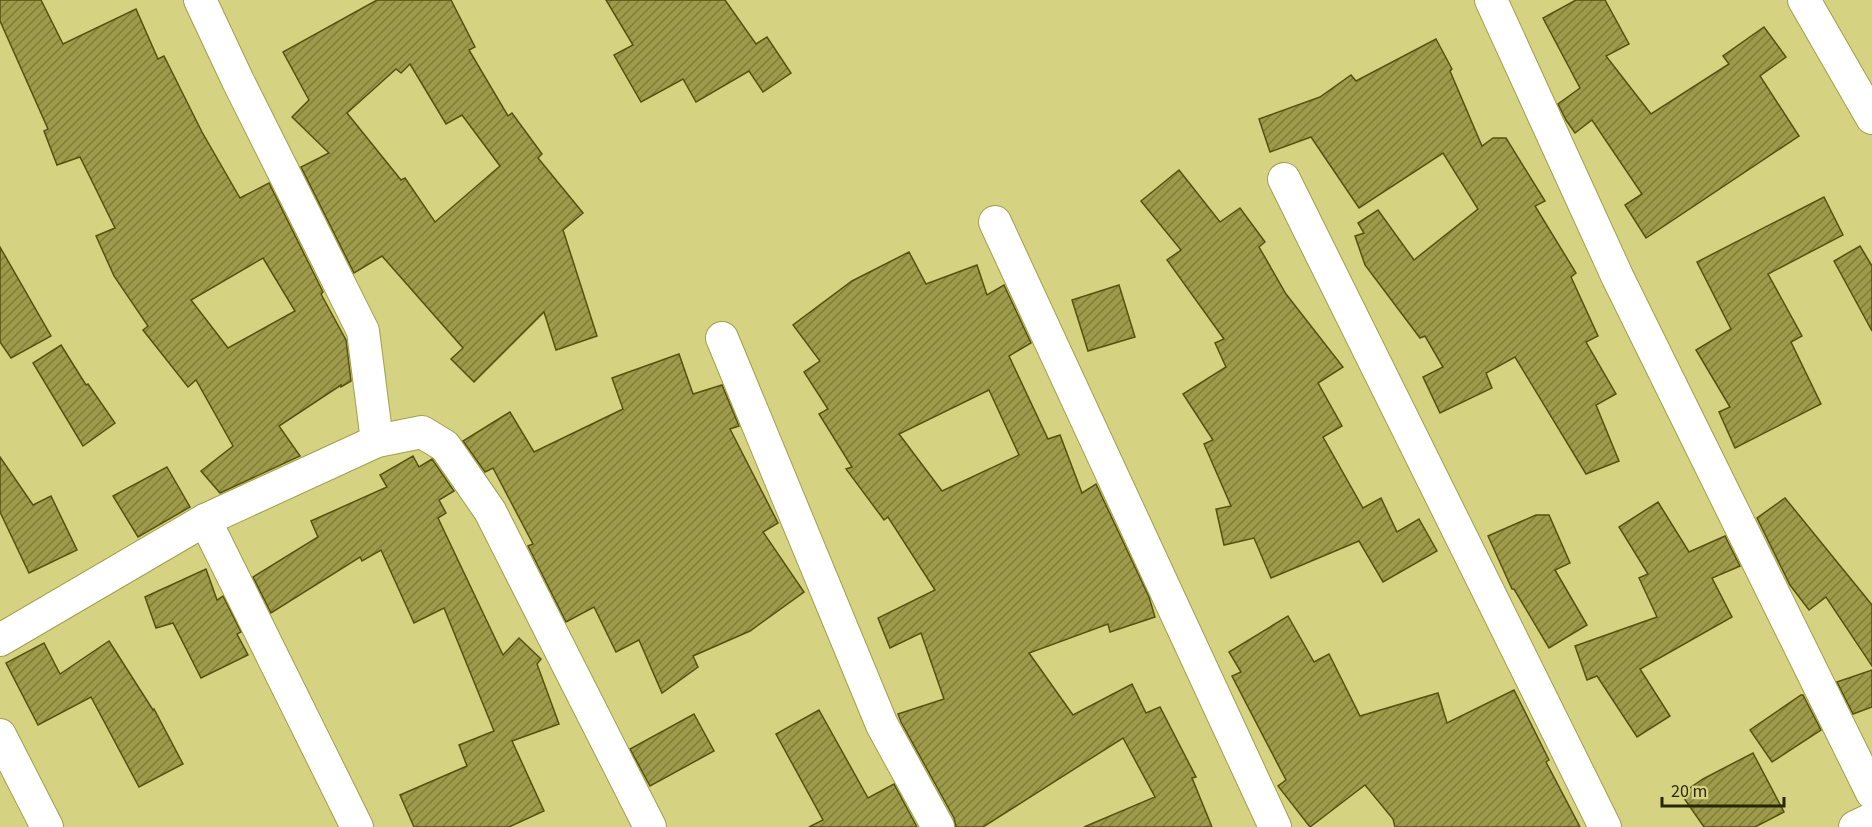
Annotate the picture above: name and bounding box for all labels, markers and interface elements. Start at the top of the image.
scale bar [1662,770,1784,808]
text: 20 m [1671,779,1707,804]

